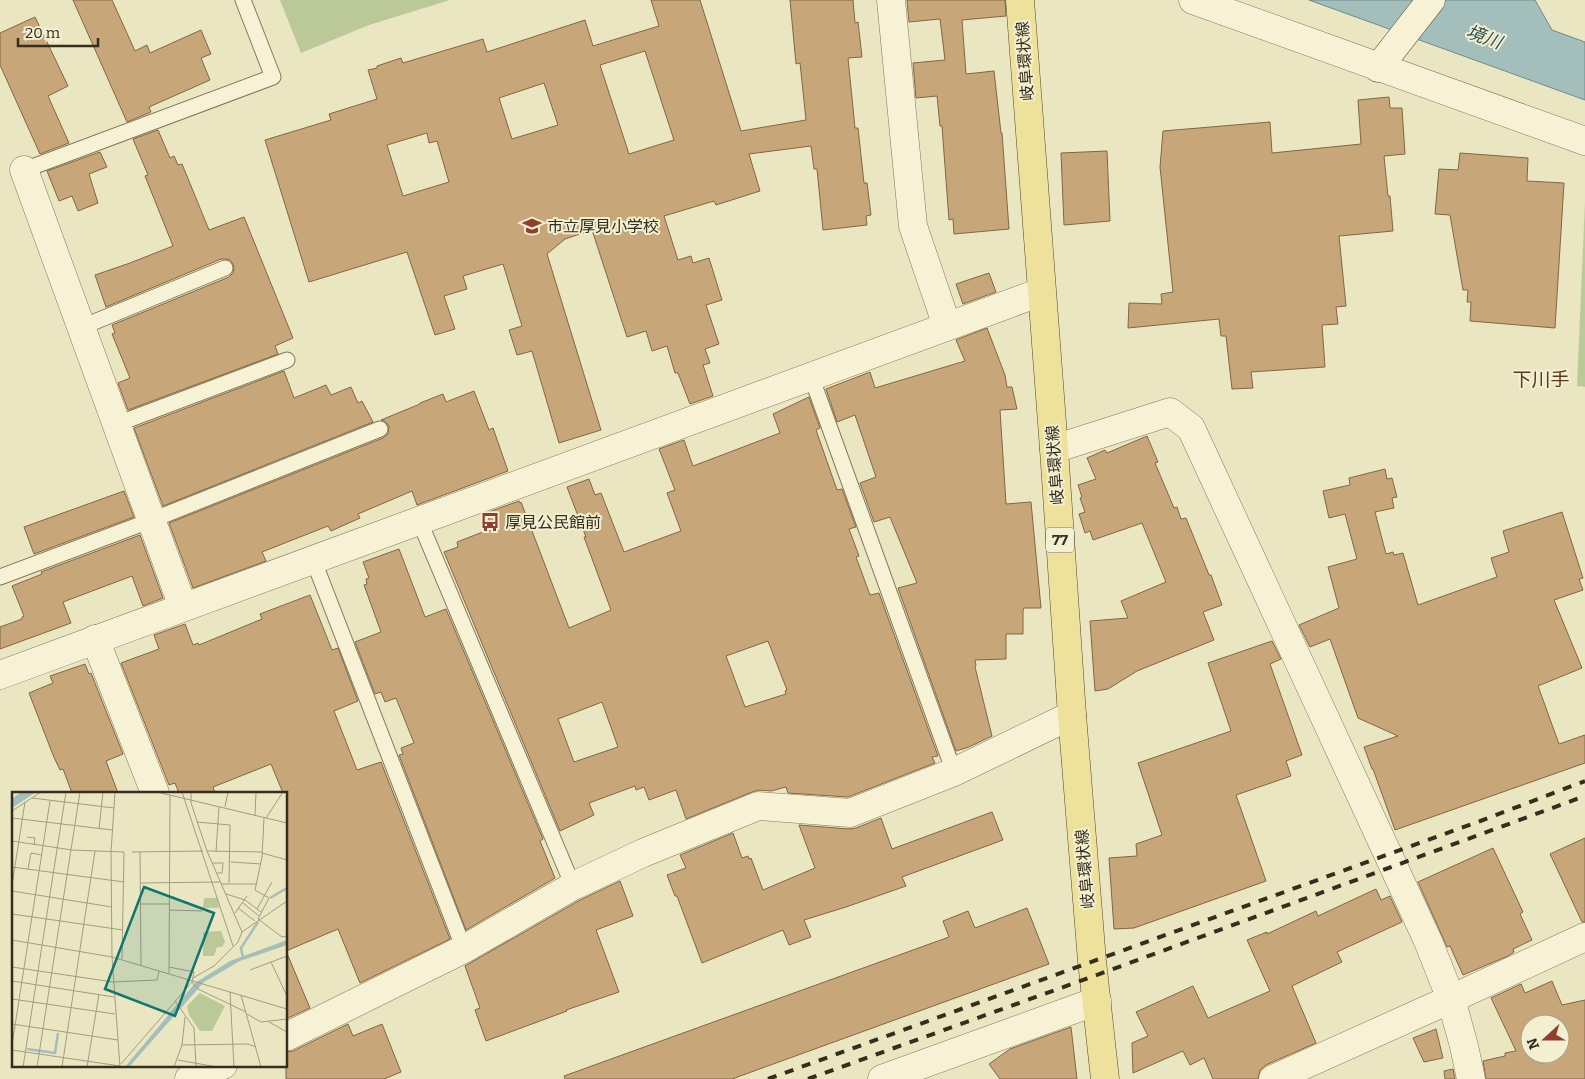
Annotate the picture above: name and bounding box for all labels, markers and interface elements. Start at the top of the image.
scale bar [18,15,98,47]
street label: 岐阜環状線 [1013,20,1037,102]
water label: 境川 [1463,21,1507,54]
text: 20 m [25,24,61,42]
school or university icon: 市立厚見小学校 [521,215,543,237]
place label: 市立厚見小学校 [547,217,659,236]
district label: 下川手 [1512,368,1570,391]
street label: 岐阜環状線 [1043,424,1067,506]
bus stop icon: 厚見公民館前 [479,511,501,533]
place label: 厚見公民館前 [505,513,601,532]
road number: 77 [1046,528,1074,552]
inset map [12,792,288,1066]
street label: 岐阜環状線 [1072,828,1098,910]
north arrow [1520,1014,1570,1064]
text: N [1523,1035,1543,1052]

